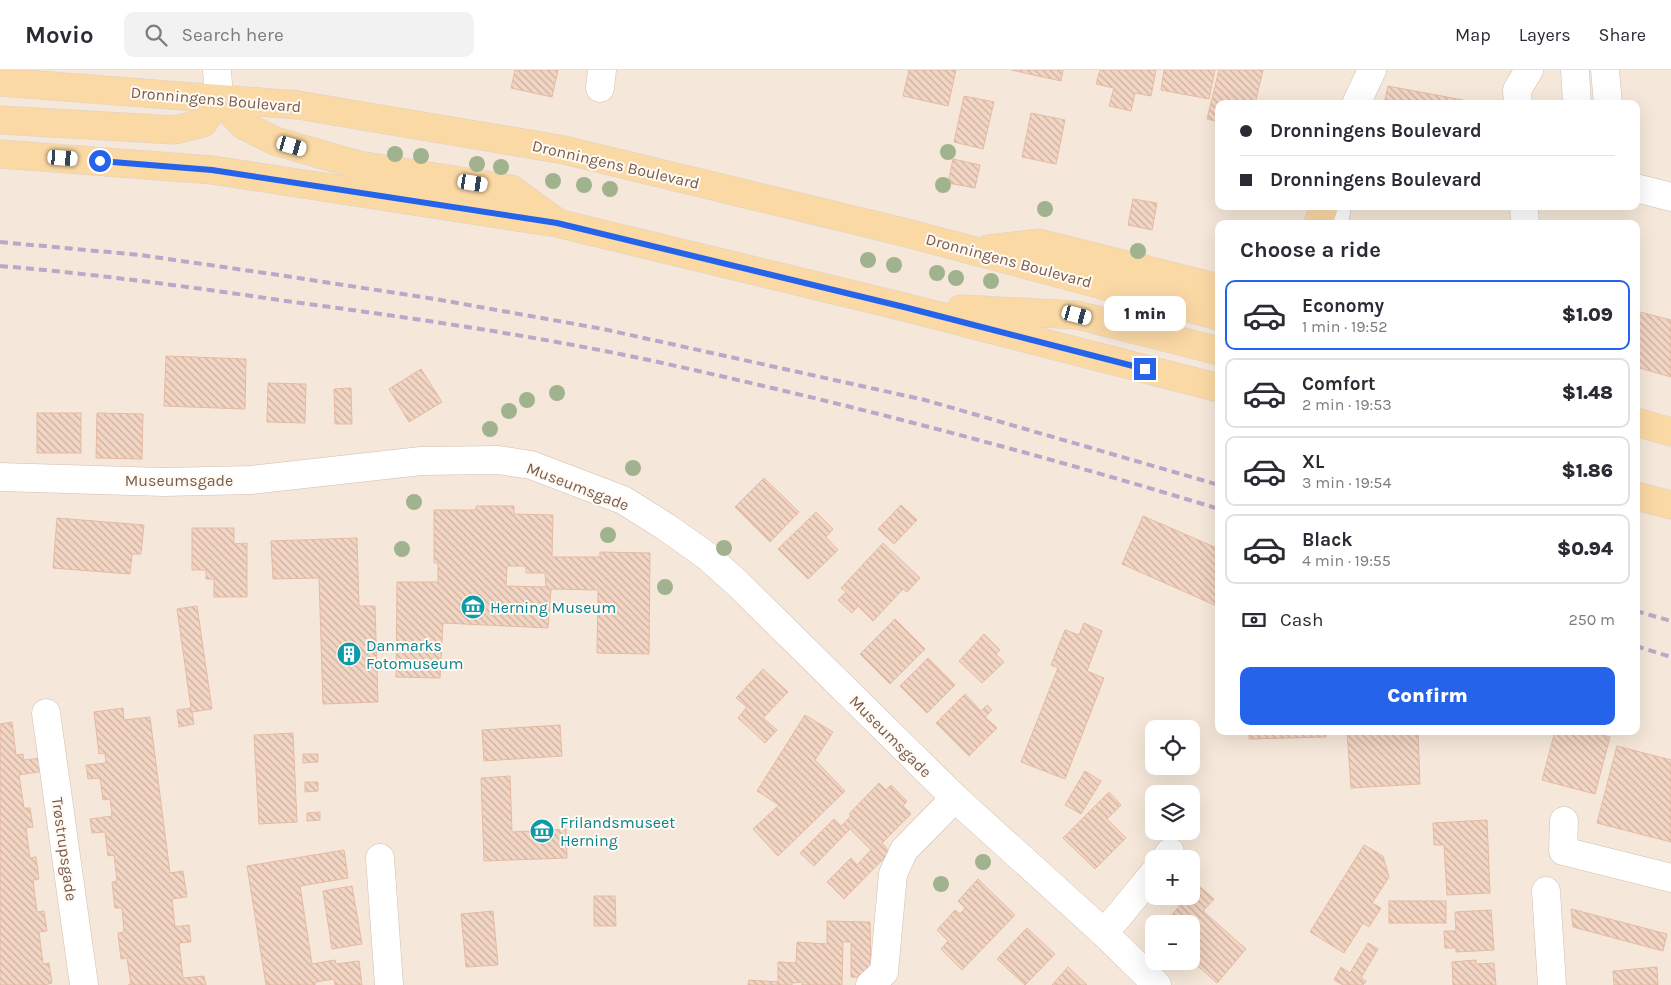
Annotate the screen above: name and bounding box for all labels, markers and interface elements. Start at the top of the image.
search box [124,12,474,57]
text: Movio [25,21,94,49]
icon: search [142,21,170,49]
text: Search here [182,24,284,46]
text: Map [1455,24,1491,46]
text: Layers [1519,24,1571,46]
text: Share [1599,24,1646,46]
street label: Dronningens Boulevard [130,83,302,116]
text: Dronningens Boulevard [1270,120,1482,142]
car [275,135,308,157]
street label: Dronningens Boulevard [530,136,701,193]
car [47,149,78,167]
route start [89,150,111,172]
text: Dronningens Boulevard [1270,169,1482,191]
car [457,173,488,193]
street label: Dronningens Boulevard [924,229,1094,292]
text: Choose a ride [1240,237,1381,263]
icon: car [1242,293,1287,338]
text: Economy [1302,295,1384,317]
callout: 1 min [1104,296,1186,332]
car [1060,304,1093,326]
text: 1 min [1124,304,1166,323]
text: $1.09 [1562,304,1613,326]
text: 1 min · 19:52 [1302,317,1388,336]
route end [1134,358,1156,380]
icon: car [1242,371,1287,416]
text: Comfort [1302,373,1376,395]
text: $1.48 [1562,382,1613,404]
text: 2 min · 19:53 [1302,395,1392,414]
icon: car [1242,449,1287,494]
text: XL [1302,451,1324,473]
street label: Museumsgade [524,458,632,515]
text: $1.86 [1561,460,1613,482]
street label: Museumsgade [125,471,233,490]
text: 3 min · 19:54 [1302,473,1391,492]
icon: car [1242,527,1287,572]
text: Black [1302,529,1353,551]
text: $0.94 [1557,538,1613,560]
text: 4 min · 19:55 [1302,551,1391,570]
museum icon: Herning Museum [460,594,486,620]
place label: Herning Museum [490,598,616,617]
icon: cash [1240,606,1268,634]
text: Cash [1280,609,1324,631]
text: 250 m [1568,610,1615,629]
place label: Danmarks Fotomuseum [366,636,463,673]
building icon: Danmarks Fotomuseum [336,641,362,667]
button: Confirm [1240,667,1615,725]
street label: Museumsgade [846,691,936,781]
map controls [1145,720,1200,970]
button: locate [1145,720,1200,775]
button: layers [1145,785,1200,840]
street label: Trøstrupsgade [48,796,81,902]
place label: Frilandsmuseet Herning [560,813,675,850]
museum icon: Frilandsmuseet Herning [529,818,555,844]
button: + [1145,850,1200,905]
button: − [1145,915,1200,970]

